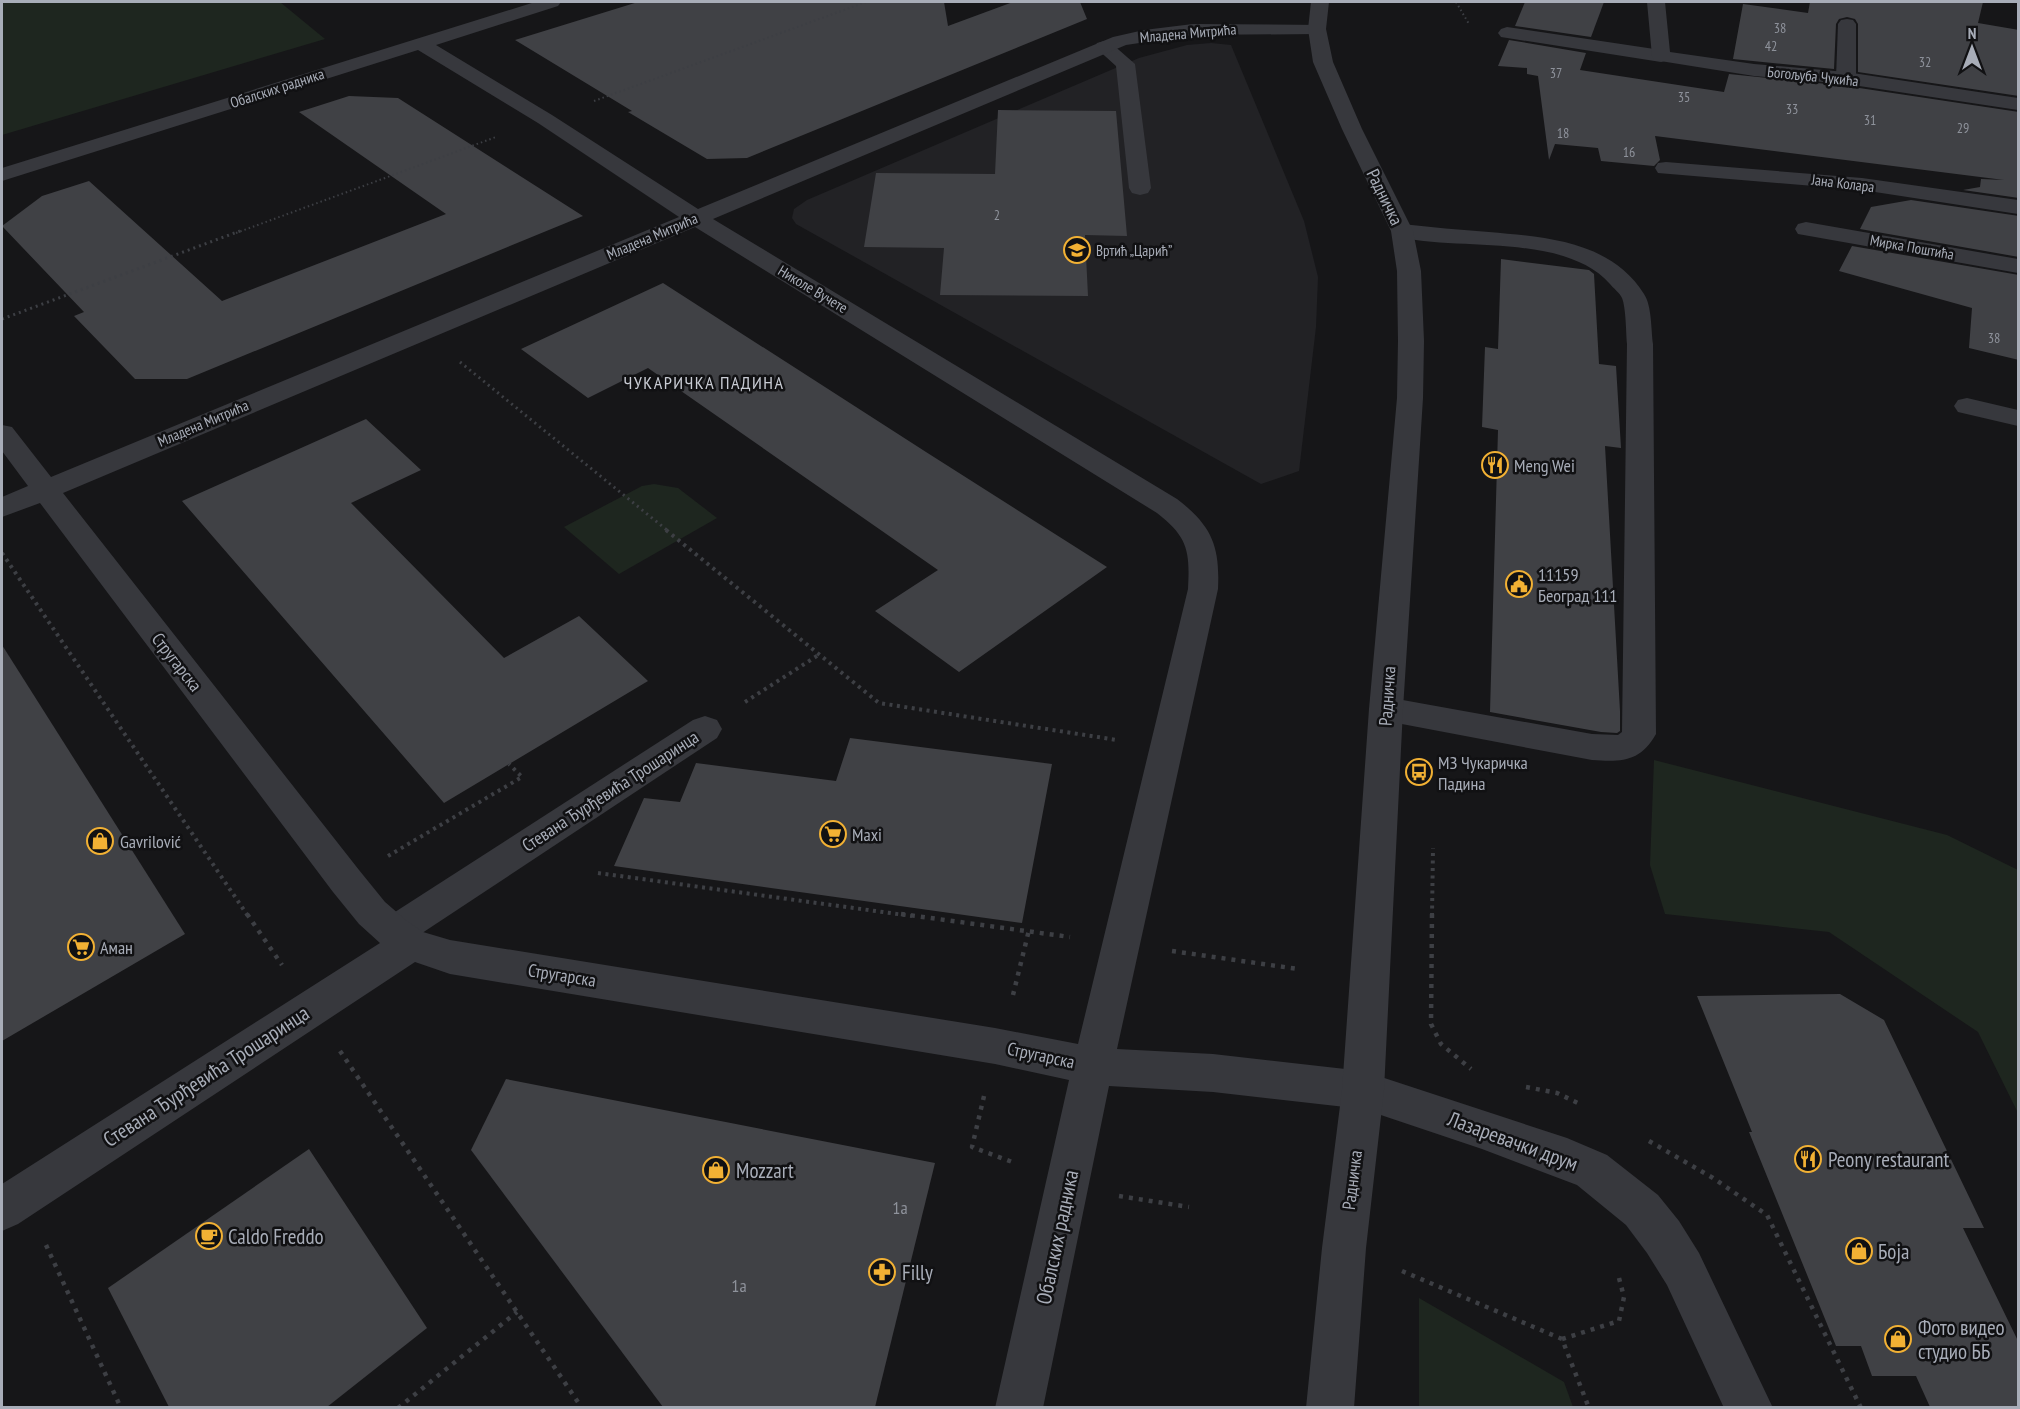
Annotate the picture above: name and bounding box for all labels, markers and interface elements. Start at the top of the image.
north arrow [1942,18,2002,78]
street label: Младена Митрића [1139,19,1237,47]
house number: 38 [1774,19,1786,37]
text: N [1968,23,1976,43]
house number: 42 [1765,37,1777,55]
house number: 32 [1919,53,1931,71]
street label: Богољуба Чукића [1766,62,1860,90]
street label: Обалских радника [228,64,326,112]
house number: 37 [1550,64,1562,82]
house number: 35 [1678,88,1690,106]
house number: 33 [1786,100,1798,118]
house number: 31 [1864,111,1876,129]
house number: 29 [1957,119,1969,137]
house number: 18 [1557,124,1569,142]
house number: 16 [1623,143,1635,161]
street label: Радничка [1362,165,1408,229]
street label: Јана Колара [1810,170,1875,196]
house number: 2 [994,206,1000,224]
street label: Младена Митрића [604,208,700,264]
street label: Мирка Поштића [1869,230,1955,264]
school or university icon: Вртић „Царић” [1062,235,1092,265]
place label: Вртић „Царић” [1096,241,1172,260]
street label: Николе Вучете [775,261,851,317]
house number: 38 [1988,329,2000,347]
district label: ЧУКАРИЧКА ПАДИНА [623,371,785,394]
street label: Младена Митрића [155,395,251,451]
restaurant icon: Meng Wei [1480,450,1510,480]
place label: Meng Wei [1514,454,1575,477]
place label: 11159 Београд 111 [1538,563,1617,607]
public building icon: 11159 Београд 111 [1504,569,1534,599]
street label: Стругарска [147,628,207,696]
street label: Радничка [1373,665,1401,727]
street label: Стевана Ђурђевића Трошаринца [517,725,703,857]
place label: МЗ Чукаричка Падина [1438,751,1528,795]
bus stop icon: МЗ Чукаричка Падина [1404,757,1434,787]
supermarket icon: Maxi [818,819,848,849]
place label: Maxi [852,823,882,846]
shop icon: Gavrilović [85,826,115,856]
place label: Gavrilović [120,830,182,853]
supermarket icon: Аман [66,932,96,962]
place label: Аман [100,936,133,959]
street label: Стругарска [526,958,598,992]
street label: Стевана Ђурђевића Трошаринца [98,999,314,1153]
street label: Стругарска [1005,1037,1077,1073]
street label: Лазаревачки друм [1443,1105,1582,1177]
restaurant icon: Peony restaurant [1793,1144,1823,1174]
place label: Peony restaurant [1828,1146,1950,1173]
street label: Радничка [1337,1149,1367,1211]
shop icon: Mozzart [701,1155,731,1185]
place label: Mozzart [736,1157,794,1184]
street label: Обалских радника [1030,1167,1084,1307]
house number: 1a [892,1196,908,1219]
cafe icon: Caldo Freddo [194,1221,224,1251]
place label: Caldo Freddo [228,1223,324,1250]
shop icon: Боја [1844,1236,1874,1266]
place label: Боја [1878,1238,1909,1265]
pharmacy icon: Filly [867,1257,897,1287]
place label: Filly [902,1259,933,1286]
house number: 1a [731,1274,747,1297]
place label: Фото видео студио ББ [1918,1314,2005,1365]
shop icon: Фото видео студио ББ [1883,1324,1913,1354]

